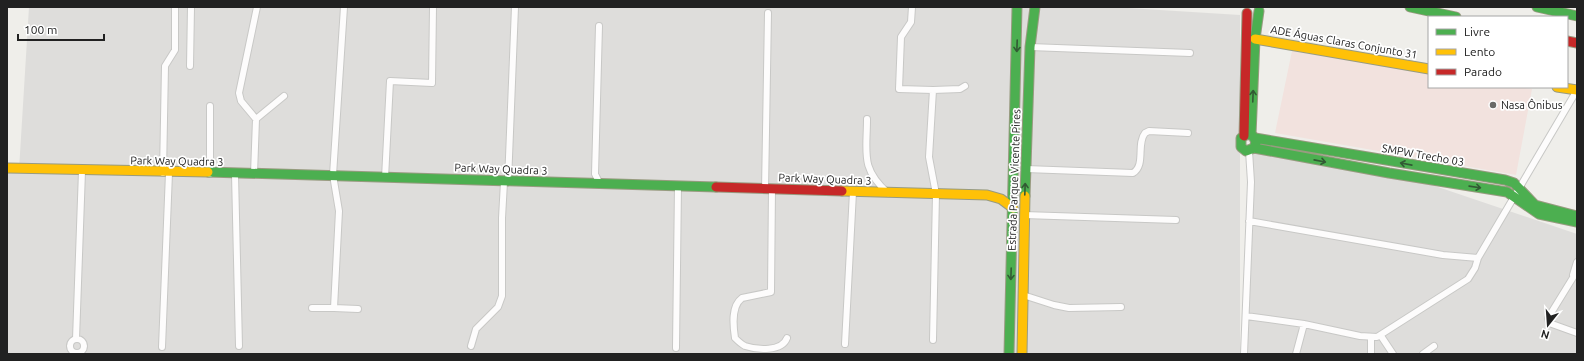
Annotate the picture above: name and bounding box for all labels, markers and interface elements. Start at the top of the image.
scale bar [18,16,104,42]
legend [1428,16,1568,88]
street label: ADE Águas Claras Conjunto 31 [1270,22,1419,61]
text: 100 m [24,23,57,36]
text: Livre [1464,25,1490,38]
one-way arrow [1013,39,1021,52]
text: Lento [1464,45,1495,58]
text: Parado [1464,65,1502,78]
one-way arrow [1249,90,1257,103]
place label: Nasa Ônibus [1501,98,1563,111]
marker: Nasa Ônibus [1488,100,1498,110]
street label: Estrada Parque Vicente Pires [1006,109,1022,251]
street label: SMPW Trecho 03 [1381,142,1465,168]
street label: Park Way Quadra 3 [130,154,224,168]
one-way arrow [1313,157,1326,165]
one-way arrow [1400,160,1413,168]
street label: Park Way Quadra 3 [454,161,548,177]
street label: Park Way Quadra 3 [778,171,872,187]
one-way arrow [1021,183,1029,196]
one-way arrow [1469,183,1482,191]
one-way arrow [1008,267,1015,280]
north arrow [1528,305,1568,345]
text: N [1539,328,1551,342]

